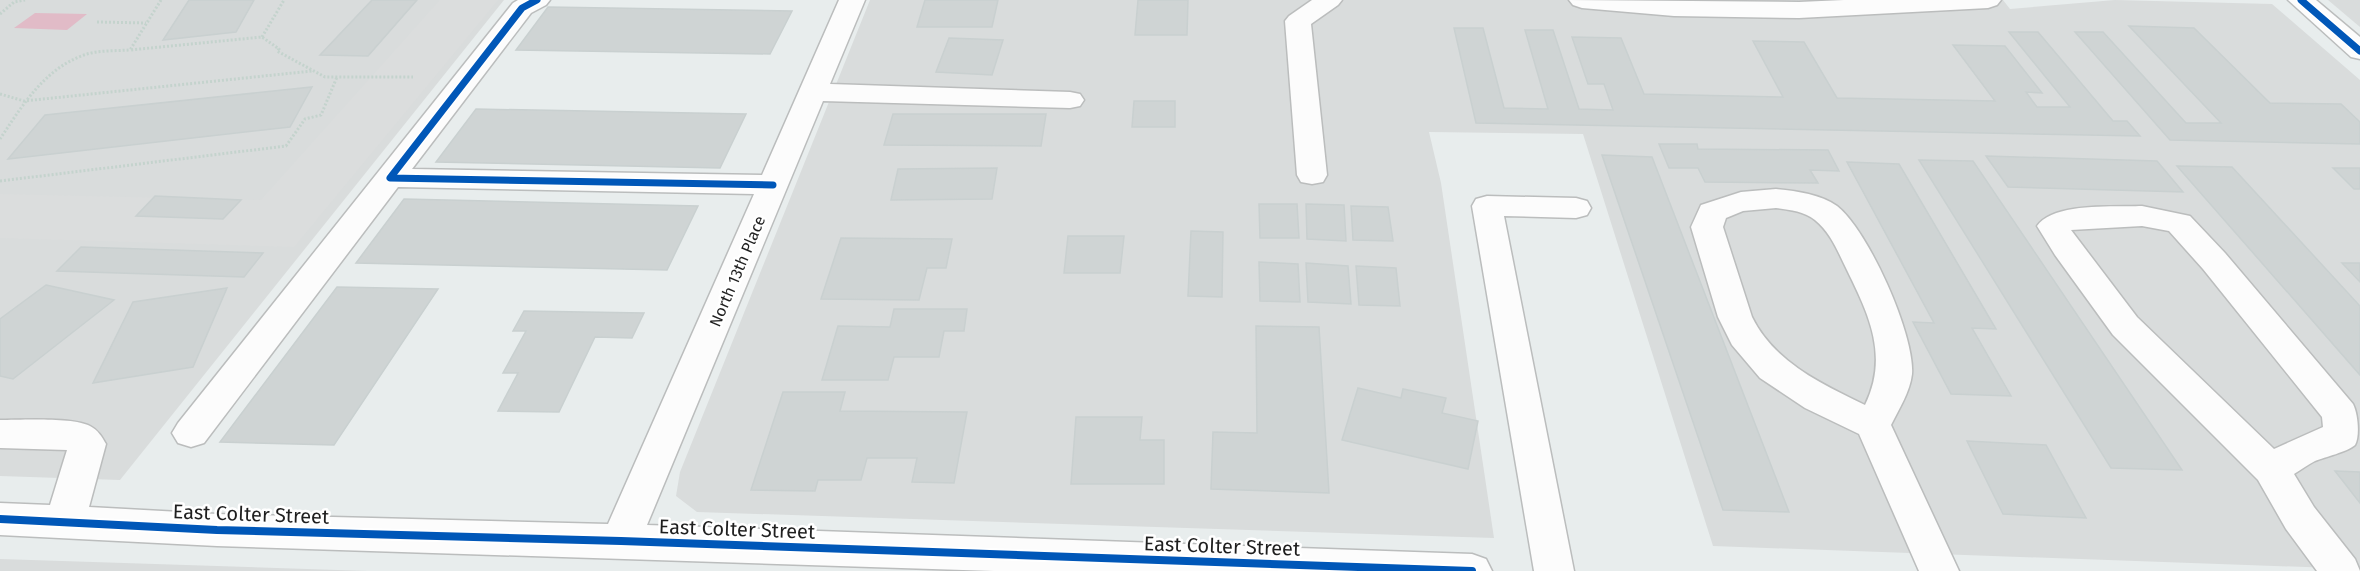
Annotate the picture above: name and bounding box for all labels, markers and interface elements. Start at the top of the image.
street label: North 13th Place [706,213,769,330]
street label: East Colter Street [172,499,330,529]
street label: East Colter Street [658,514,816,544]
street label: East Colter Street [1143,531,1301,561]

